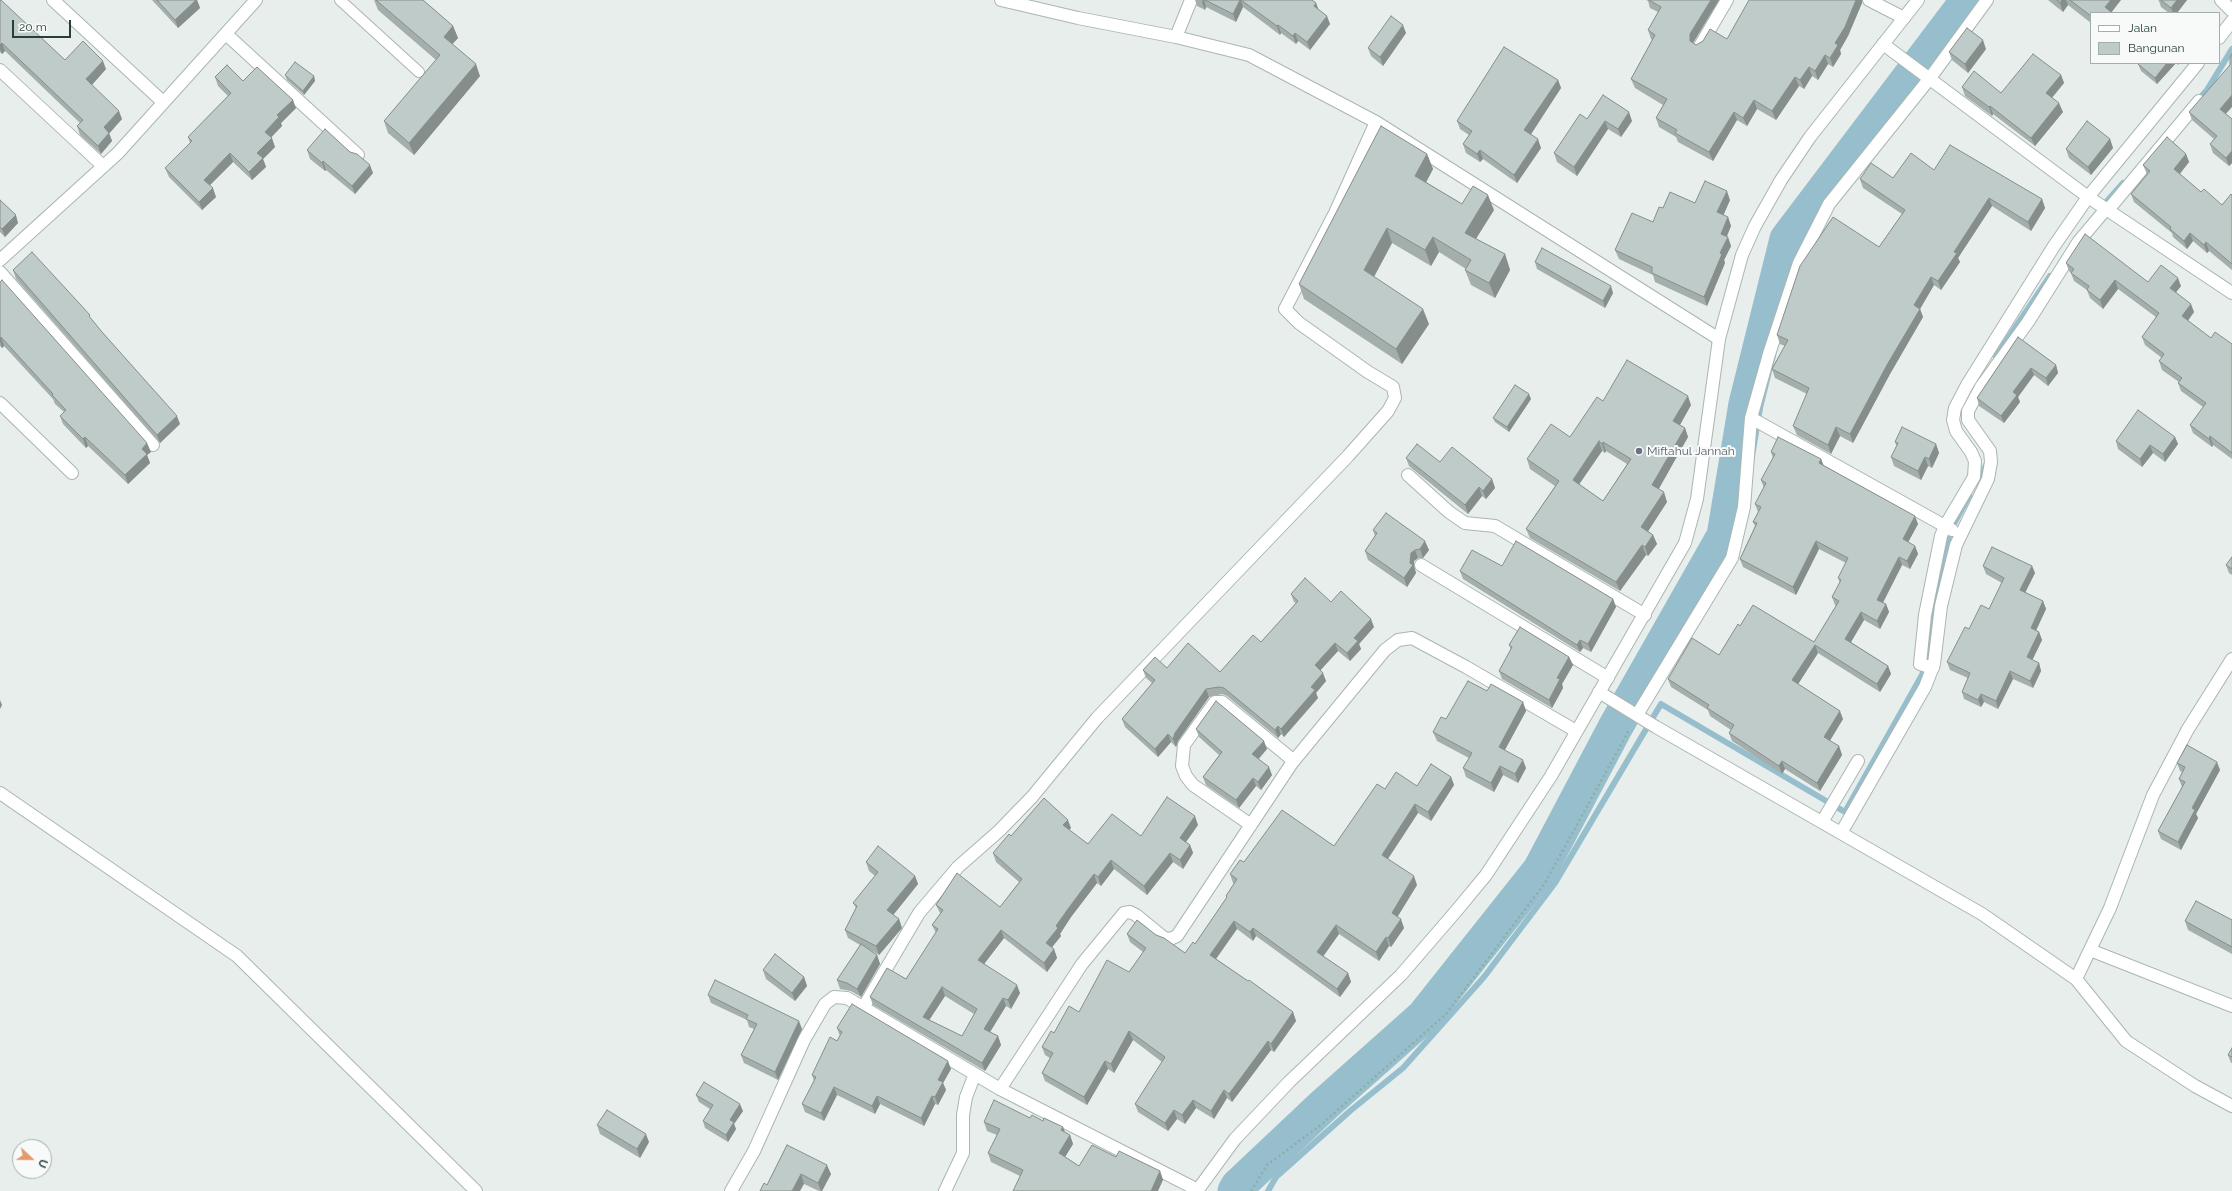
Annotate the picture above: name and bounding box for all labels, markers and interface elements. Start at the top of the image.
scale bar [14,12,73,38]
legend [2090,12,2220,64]
text: 20 m [19,20,47,34]
text: Jalan [2128,21,2157,35]
text: Bangunan [2128,41,2185,55]
place label: Miftahul Jannah [1647,444,1735,458]
marker: Miftahul Jannah [1634,446,1644,456]
north arrow [12,1139,52,1179]
text: U [35,1157,50,1170]

